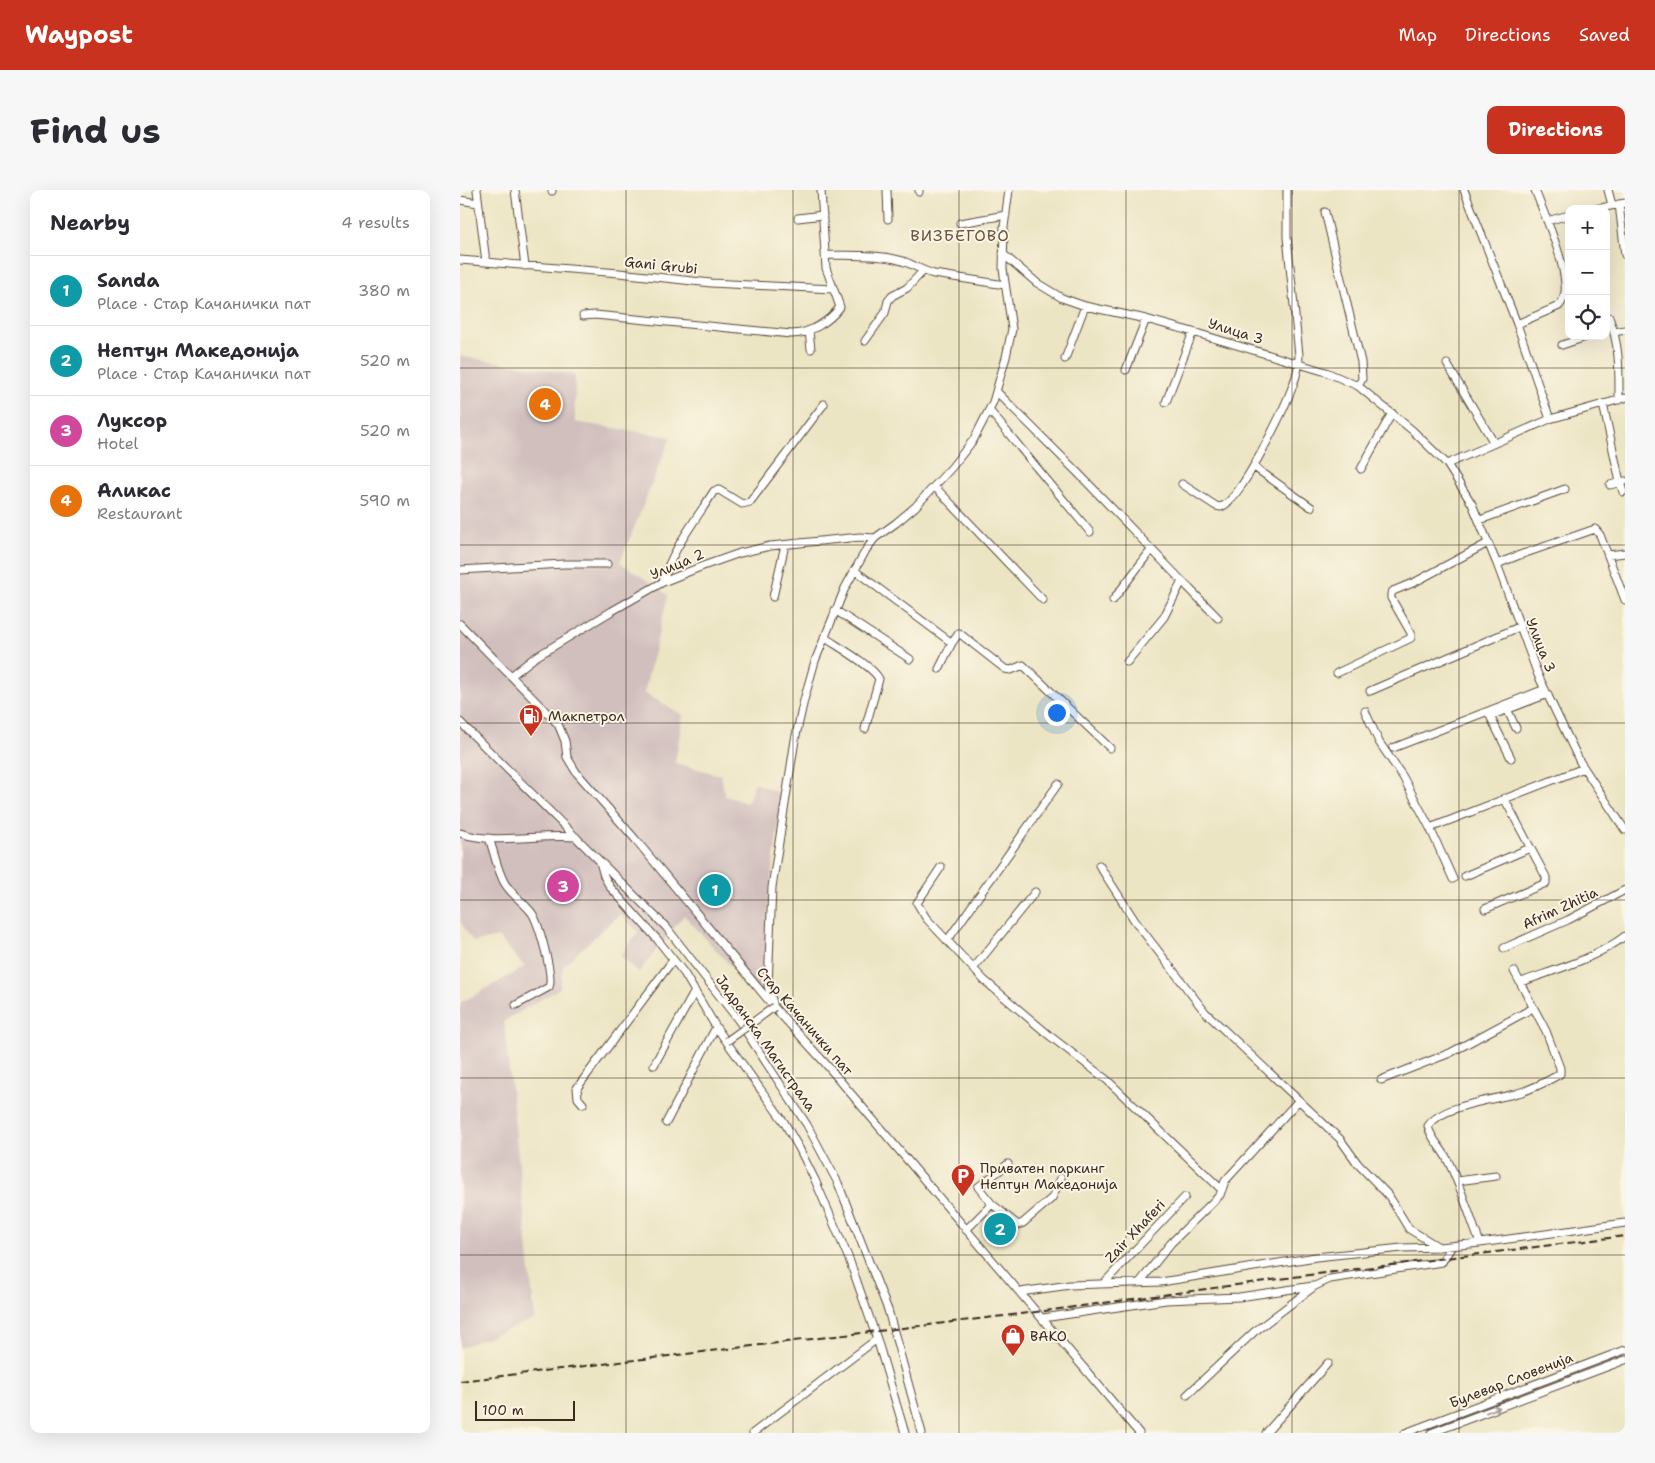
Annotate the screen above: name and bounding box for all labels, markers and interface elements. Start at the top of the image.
text: Waypost [25,19,133,51]
text: Map [1399,23,1437,47]
text: Directions [1465,23,1551,47]
text: Saved [1579,23,1630,47]
button: Directions [1487,106,1625,154]
text: Find us [30,107,161,154]
map controls [1565,205,1610,340]
button: + [1565,205,1610,250]
text: Nearby [50,209,130,237]
text: 4 results [341,212,410,233]
district label: ВИЗБЕГОВО [910,225,1010,246]
button: − [1565,250,1610,295]
street label: Gani Grubi [624,252,698,278]
text: Sanda [97,268,159,293]
text: 1 [62,280,70,301]
text: 380 m [358,280,410,301]
text: Place · Стар Качанички пат [97,293,311,314]
button: locate [1565,295,1610,340]
street label: Улица 3 [1206,314,1266,348]
text: Нептун Македонија [97,338,299,363]
text: 2 [60,350,72,371]
text: 520 m [360,350,410,371]
text: Place · Стар Качанички пат [97,363,311,384]
pin: 4 [529,385,561,423]
text: Луксор [97,408,167,433]
text: 3 [60,420,72,441]
text: 520 m [360,420,410,441]
text: Hotel [97,433,138,454]
text: Аликас [97,478,171,503]
text: 4 [60,490,72,511]
text: 590 m [360,490,410,511]
text: Restaurant [97,503,183,524]
street label: Улица 2 [647,545,707,583]
street label: Улица 3 [1522,615,1560,675]
your location [1044,700,1070,726]
fuel station icon: Макпетрол [518,703,544,737]
place label: Макпетрол [548,707,625,725]
pin: 3 [547,867,579,905]
pin: 1 [699,871,731,909]
street label: Afrim Zhitia [1520,883,1601,933]
street label: Стар Качанички пат [753,963,858,1080]
street label: Јадранска Магистрала [712,971,820,1115]
place label: Приватен паркинг Нептун Македонија [980,1159,1118,1193]
parking icon: Приватен паркинг Нептун Македонија [950,1163,976,1197]
street label: Zair Xhaferi [1101,1195,1169,1267]
pin: 2 [984,1210,1016,1248]
shop icon: BAKO [1000,1323,1026,1357]
place label: BAKO [1030,1327,1067,1345]
street label: Булевар Словенија [1447,1348,1576,1412]
scale bar [475,1398,575,1421]
text: 100 m [482,1401,524,1419]
one-way arrow [1485,1405,1500,1414]

